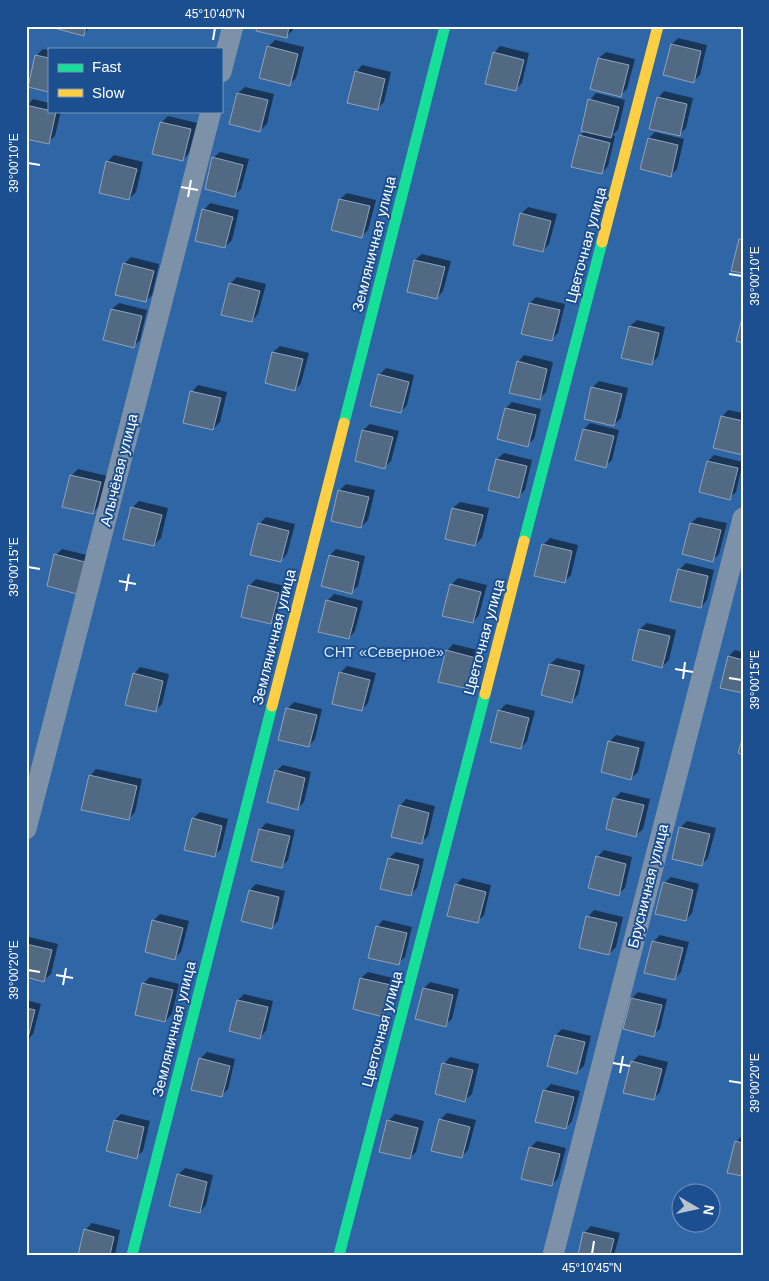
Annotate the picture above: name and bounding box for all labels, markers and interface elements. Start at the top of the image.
text: 45°10'40"N [185,7,245,21]
legend [48,48,222,112]
text: Fast [92,58,122,75]
text: Slow [92,84,125,101]
text: 39°00'10"E [7,133,21,193]
street label: Земляничная улица [348,174,399,313]
street label: Цветочная улица [562,184,609,305]
text: 39°00'10"E [748,246,762,306]
street label: Алычёвая улица [96,411,141,528]
text: 39°00'15"E [7,537,21,597]
street label: Земляничная улица [248,567,299,706]
street label: Цветочная улица [460,576,507,697]
park label: СНТ «Северное» [324,643,444,660]
text: 39°00'15"E [748,650,762,710]
street label: Брусничная улица [624,821,671,950]
text: 39°00'20"E [7,940,21,1000]
street label: Земляничная улица [148,959,199,1098]
street label: Цветочная улица [358,968,405,1089]
text: 39°00'20"E [748,1053,762,1113]
north arrow [672,1184,722,1234]
text: N [700,1204,718,1216]
text: 45°10'45"N [562,1261,622,1275]

